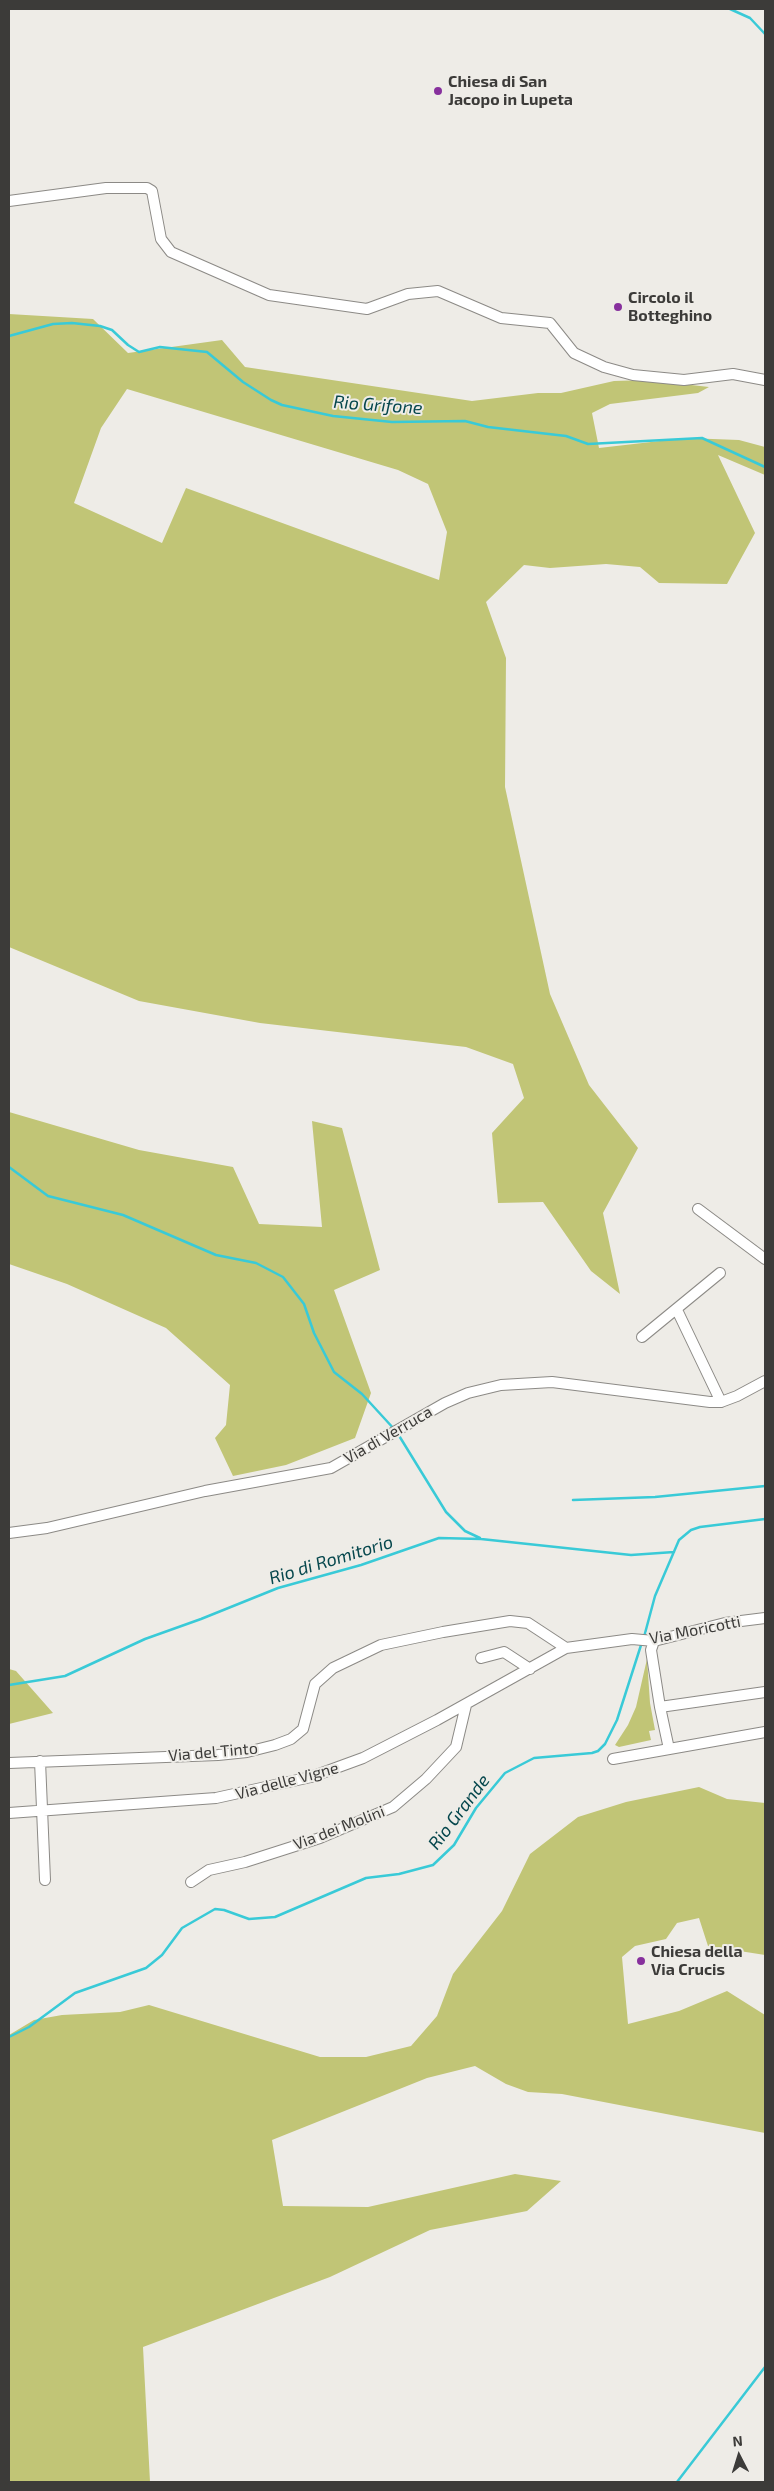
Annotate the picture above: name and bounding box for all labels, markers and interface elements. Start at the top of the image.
place label: Chiesa di San Jacopo in Lupeta [448,72,573,110]
marker: Chiesa di San Jacopo in Lupeta [432,85,444,97]
place label: Circolo il Botteghino [628,288,712,326]
marker: Circolo il Botteghino [612,301,624,313]
water label: Rio Grifone [333,391,423,419]
street label: Via di Verruca [340,1402,436,1468]
water label: Rio di Romitorio [266,1531,396,1589]
street label: Via Moricotti [648,1612,742,1648]
street label: Via del Tinto [167,1739,259,1765]
street label: Via delle Vigne [233,1758,341,1804]
water label: Rio Grande [424,1770,494,1854]
street label: Via dei Molini [291,1802,387,1854]
place label: Chiesa della Via Crucis [651,1942,743,1980]
marker: Chiesa della Via Crucis [635,1955,647,1967]
north arrow [714,2431,764,2481]
text: N [732,2432,743,2449]

